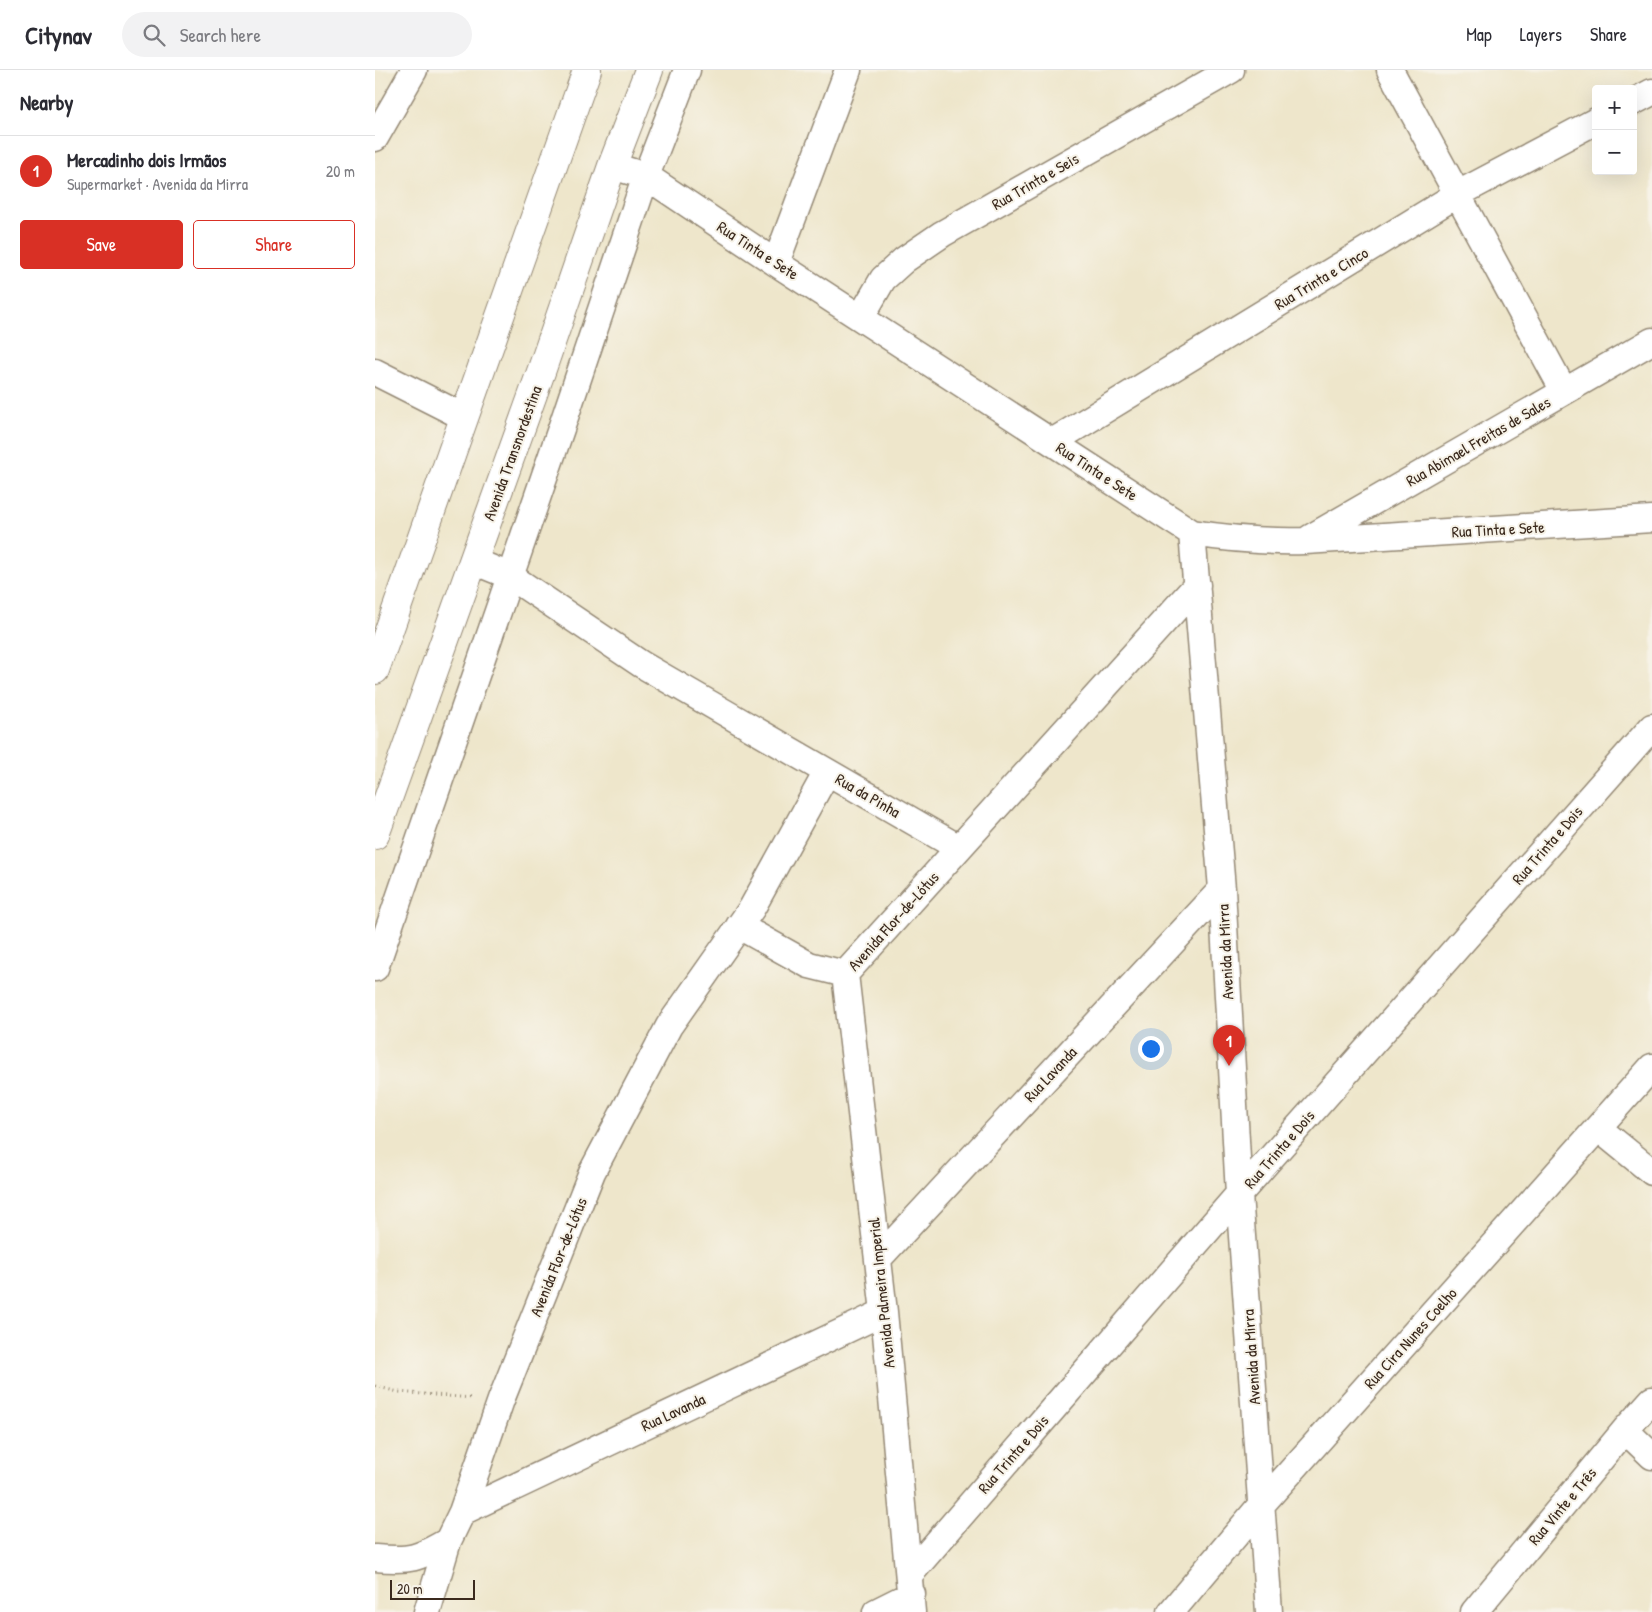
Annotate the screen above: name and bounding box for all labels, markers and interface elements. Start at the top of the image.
search box [122,12,472,57]
text: Citynav [25,19,92,51]
icon: search [140,21,168,49]
text: Search here [180,22,261,48]
text: Map [1466,22,1492,47]
text: Layers [1520,22,1562,47]
text: Share [1590,22,1627,47]
map controls [1592,85,1637,175]
button: + [1592,85,1637,130]
text: Nearby [20,88,73,117]
button: − [1592,130,1637,175]
text: Mercadinho dois Irmãos [67,147,226,173]
street label: Rua Trinta e Seis [987,147,1083,215]
text: 1 [33,160,39,182]
text: 20 m [326,160,355,182]
text: Supermarket · Avenida da Mirra [67,173,248,195]
street label: Rua Tinta e Sete [713,215,804,285]
button: Save [20,220,183,269]
button: Share [193,220,355,269]
street label: Rua Trinta e Cinco [1270,241,1372,315]
street label: Avenida Transnordestina [477,382,547,524]
street label: Rua Abimael Freitas de Sales [1402,391,1554,491]
street label: Rua Tinta e Sete [1052,436,1143,506]
street label: Rua Tinta e Sete [1451,516,1546,542]
street label: Rua da Pinha [832,768,904,822]
street label: Rua Trinta e Dois [1507,801,1587,889]
street label: Avenida Flor-de-Lótus [843,867,943,975]
street label: Avenida da Mirra [1212,904,1238,1000]
pin: 1 [1213,1025,1245,1066]
your location [1138,1036,1164,1062]
street label: Rua Lavanda [1019,1042,1081,1106]
street label: Rua Trinta e Dois [1239,1105,1319,1193]
street label: Avenida Flor-de-Lótus [524,1194,592,1320]
street label: Avenida Palmeira Imperial [862,1216,900,1369]
street label: Rua Cira Nunes Coelho [1359,1282,1462,1393]
street label: Avenida da Mirra [1237,1309,1265,1405]
street label: Rua Lavanda [637,1388,709,1436]
street label: Rua Trinta e Dois [973,1410,1053,1498]
street label: Rua Vinte e Três [1523,1462,1601,1550]
scale bar [390,1577,475,1600]
text: 20 m [397,1579,423,1598]

